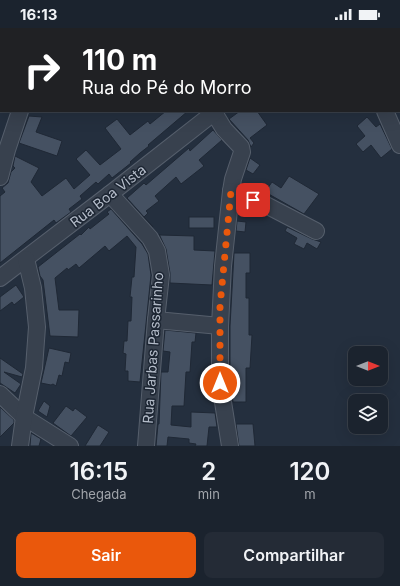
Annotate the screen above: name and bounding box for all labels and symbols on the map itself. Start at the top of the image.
street label: Rua Boa Vista [66,161,149,230]
pin [236,183,270,217]
street label: Rua Jarbas Passarinho [139,272,166,424]
north arrow [348,346,388,386]
position arrow [199,362,241,404]

